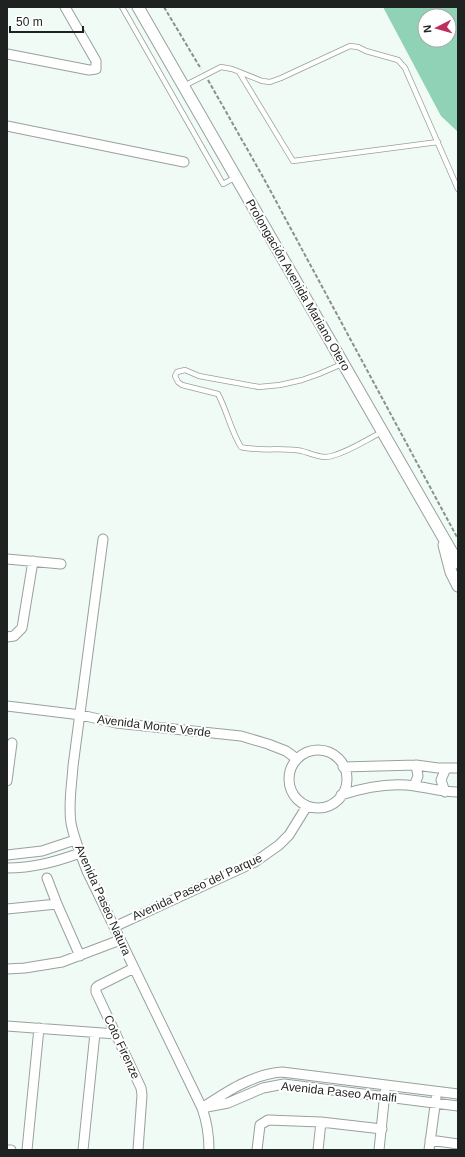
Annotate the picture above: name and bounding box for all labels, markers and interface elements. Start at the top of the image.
scale bar [10,8,83,34]
north arrow [417,8,457,48]
text: 50 m [16,15,43,29]
text: N [421,24,433,34]
street label: Prolongación Avenida Mariano Otero [243,197,353,374]
street label: Avenida Monte Verde [96,712,212,740]
street label: Avenida Paseo Natura [72,842,134,958]
street label: Avenida Paseo del Parque [130,851,265,923]
street label: Coto Firenze [101,1013,143,1081]
street label: Avenida Paseo Amalfi [280,1079,398,1105]

